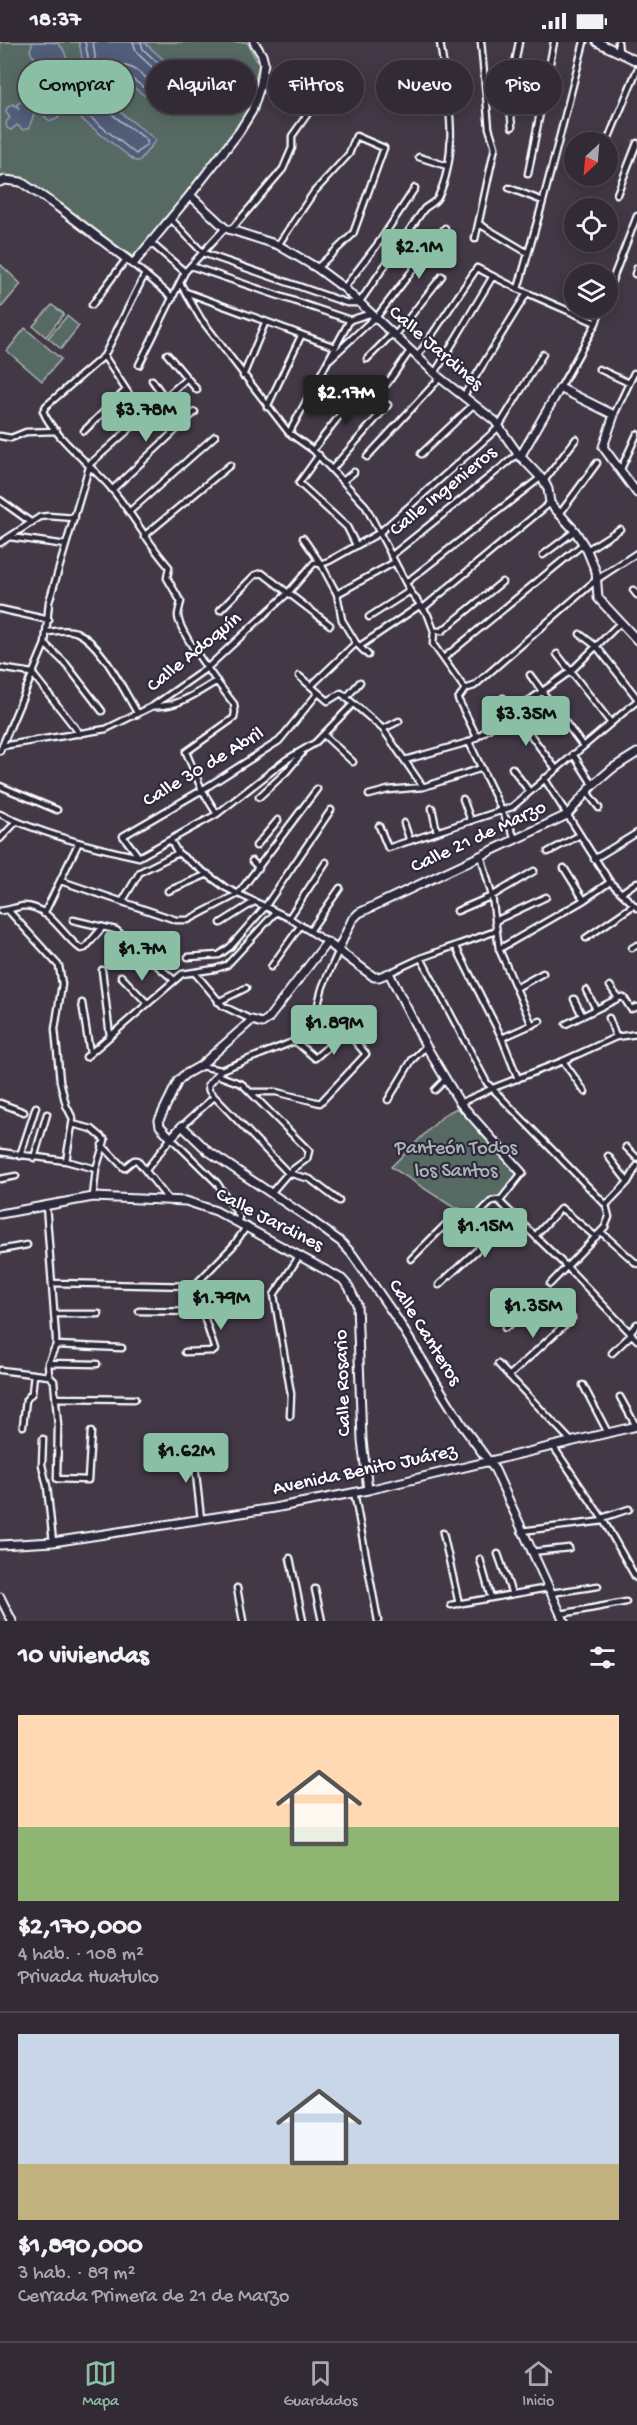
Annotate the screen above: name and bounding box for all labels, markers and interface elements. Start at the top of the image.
text: 18:37 [30,8,81,34]
chip: Comprar [18,60,134,114]
chip: Alquilar [146,60,256,114]
chip: Filtros [268,60,364,114]
chip: Nuevo [376,60,473,114]
chip: Piso [485,60,562,114]
north arrow [564,132,618,186]
map controls [564,132,618,318]
button: locate [564,198,618,252]
pin: $2.1M [377,229,461,280]
text: $2.1M [395,237,443,260]
button: layers [564,264,618,318]
street label: Calle Jardines [383,302,487,397]
pin: $2.17M [297,375,395,426]
text: $2.17M [317,383,375,406]
pin: $3.78M [97,392,195,443]
text: $3.78M [116,400,176,423]
street label: Calle Ingenieros [386,442,503,542]
street label: Calle Adoquín [143,608,247,698]
pin: $3.35M [477,696,575,747]
text: $3.35M [496,704,556,727]
street label: Calle 30 de Abril [139,723,269,813]
street label: Calle 21 de Marzo [408,797,550,879]
pin: $1.7M [100,931,184,982]
text: $1.7M [118,939,166,962]
pin: $1.89M [285,1005,383,1056]
text: $1.89M [305,1013,363,1036]
park label: Panteón Todos los Santos [394,1138,518,1184]
street label: Calle Jardines [211,1184,327,1258]
pin: $1.15M [436,1208,534,1259]
text: $1.15M [457,1216,513,1239]
street label: Calle Canteros [382,1276,466,1391]
pin: $1.79M [172,1280,270,1331]
text: $1.79M [192,1288,250,1311]
pin: $1.35M [484,1288,582,1339]
text: $1.35M [504,1296,562,1319]
street label: Calle Rosario [331,1329,357,1437]
pin: $1.62M [137,1433,235,1484]
street label: Avenida Benito Juárez [271,1440,460,1502]
text: $1.62M [157,1441,215,1464]
icon: filters [586,1641,619,1674]
text: 10 viviendas [18,1642,149,1673]
icon: home [265,1754,373,1862]
text: $2,170,000 [18,1913,142,1944]
text: 4 hab. · 108 m² [18,1944,144,1967]
text: Privada Huatulco [18,1967,159,1990]
icon: home [265,2073,373,2181]
text: $1,890,000 [18,2232,143,2263]
text: 3 hab. · 89 m² [18,2263,135,2286]
text: Cerrada Primera de 21 de Marzo [18,2286,289,2309]
tab: Mapa [82,2357,119,2412]
tab: Guardados [283,2357,357,2412]
tab: Inicio [522,2357,555,2412]

